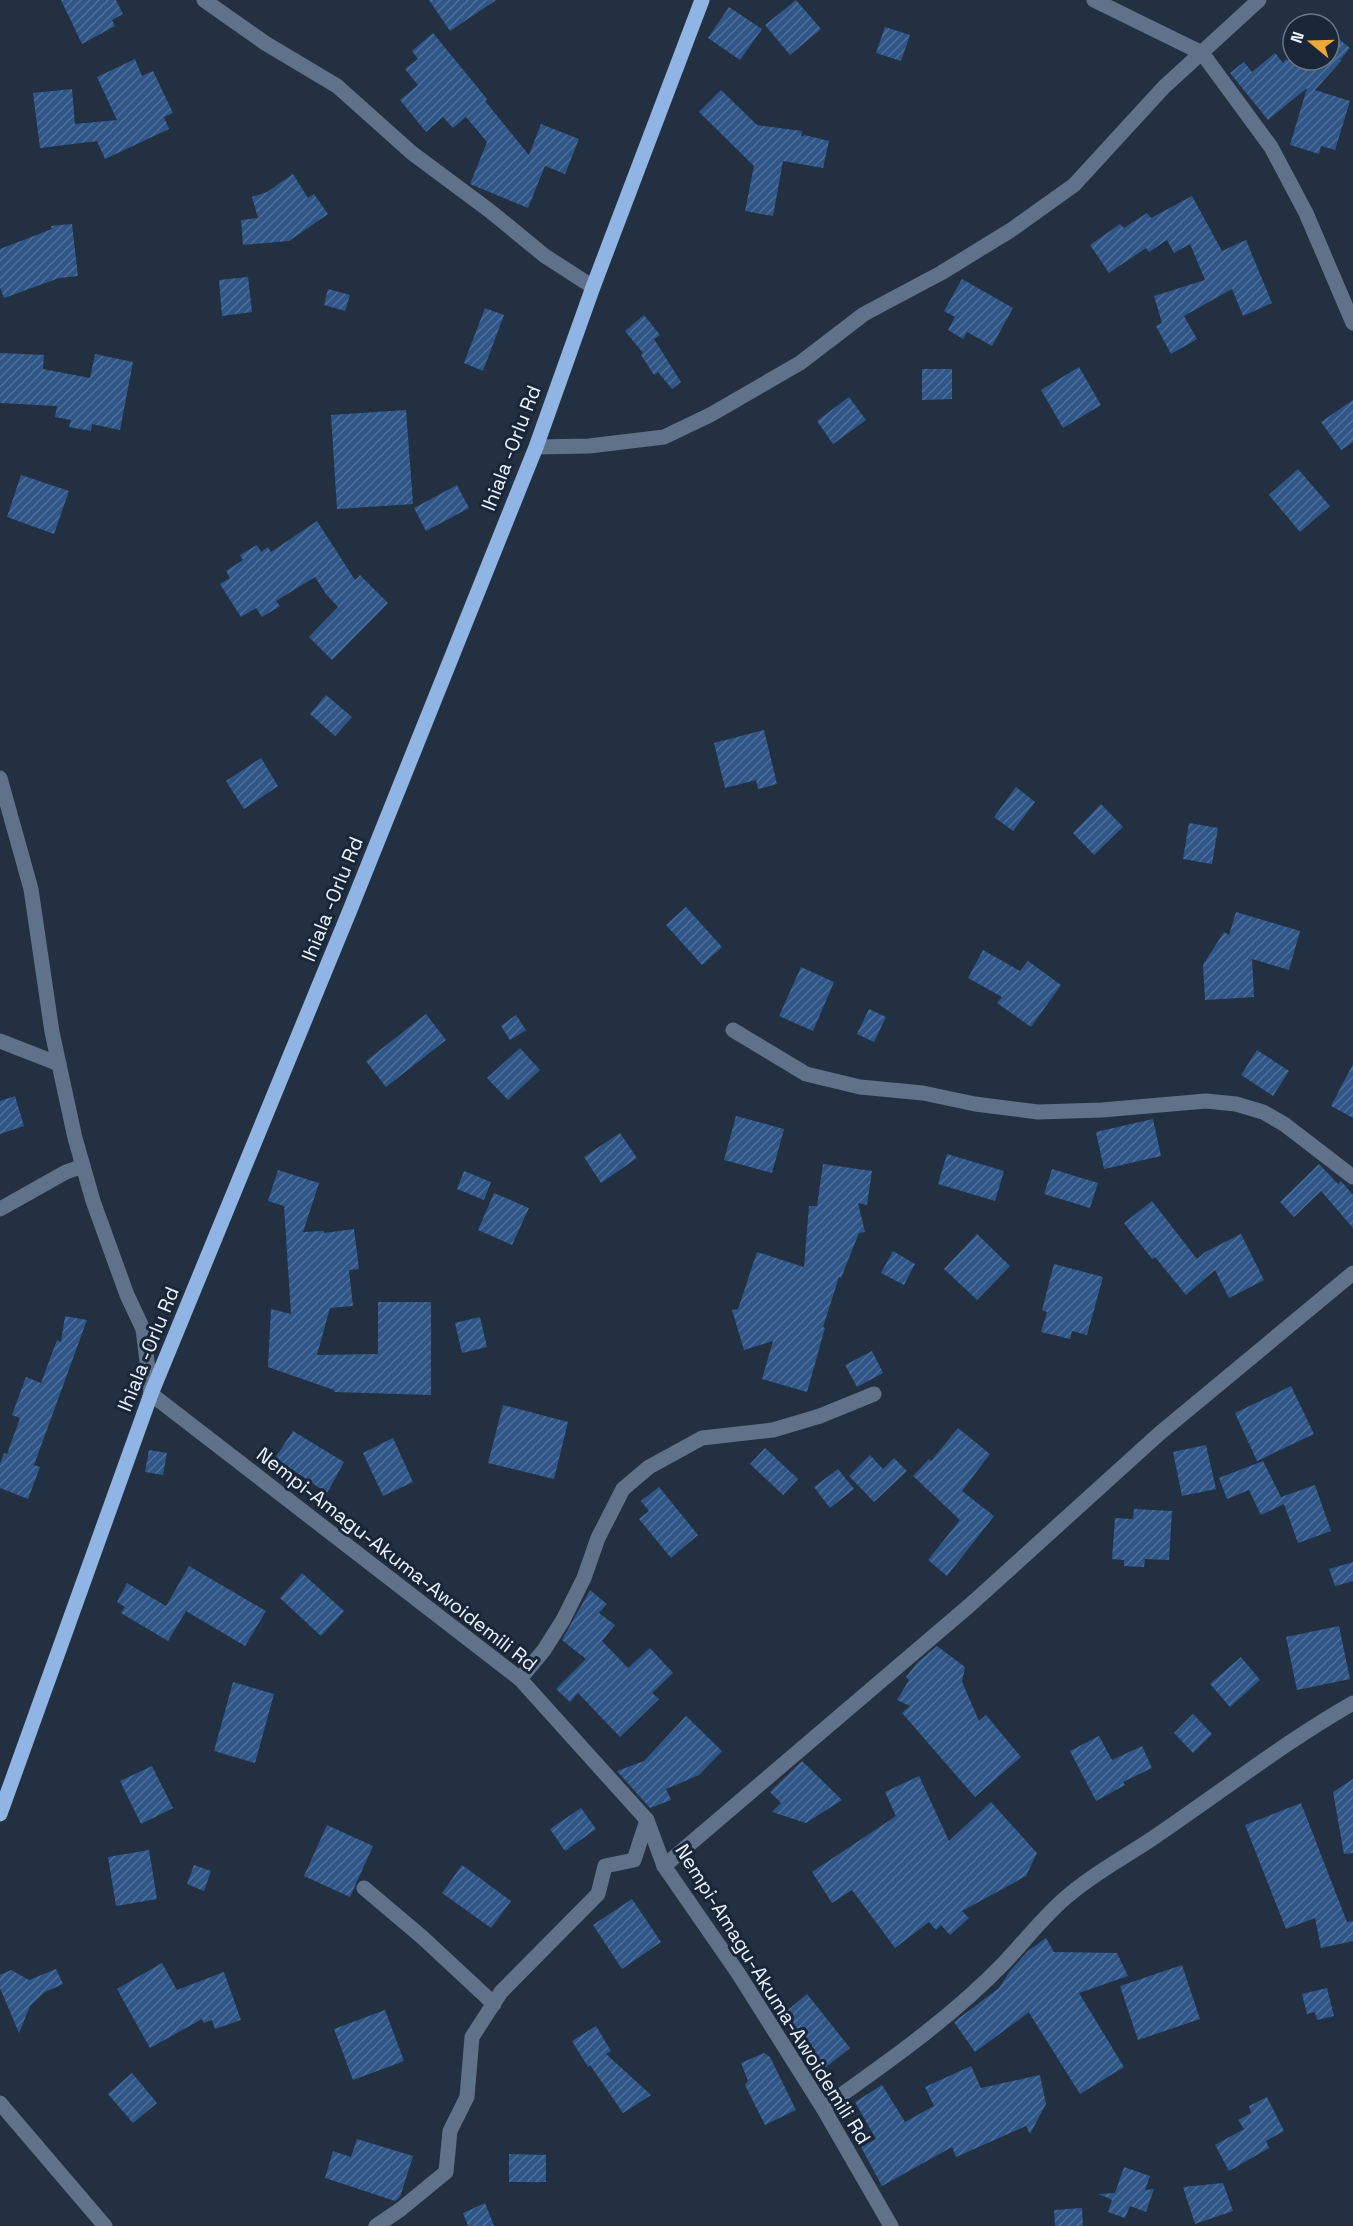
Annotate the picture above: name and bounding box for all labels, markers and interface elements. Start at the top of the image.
north arrow [1281,12,1341,72]
text: N [1286,29,1309,46]
street label: Ihiala -Orlu Rd [475,382,547,514]
street label: Ihiala -Orlu Rd [295,833,369,965]
street label: Ihiala -Orlu Rd [111,1283,185,1415]
street label: Nempi-Amagu-Akuma-Awoidemili Rd [251,1441,543,1677]
street label: Nempi-Amagu-Akuma-Awoidemili Rd [669,1839,877,2149]

